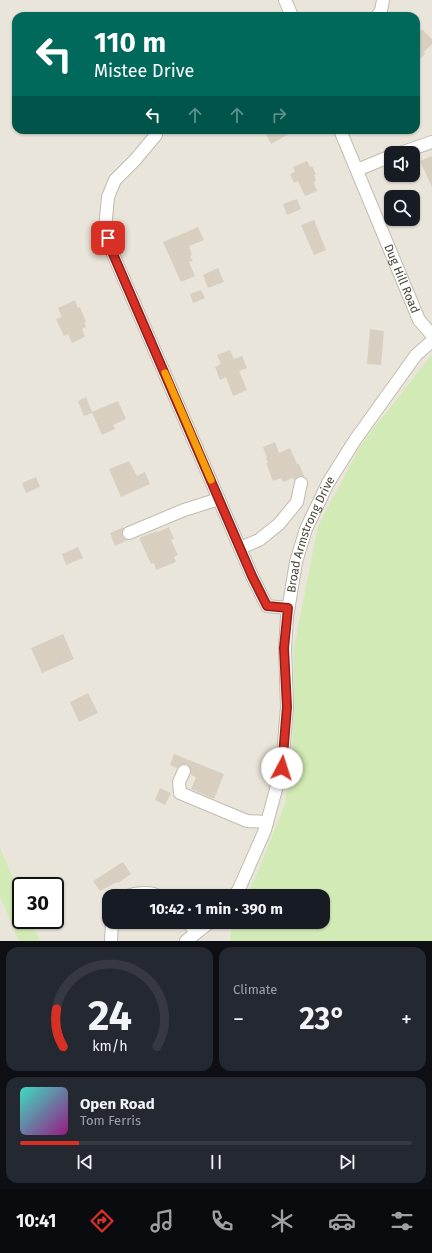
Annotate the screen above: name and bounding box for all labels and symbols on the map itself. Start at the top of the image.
pin [91,221,125,255]
street label: Dug Hill Road [381,242,422,315]
street label: Broad Armstrong Drive [284,474,337,594]
position arrow [261,747,303,789]
speed limit sign: 30 [12,877,64,929]

